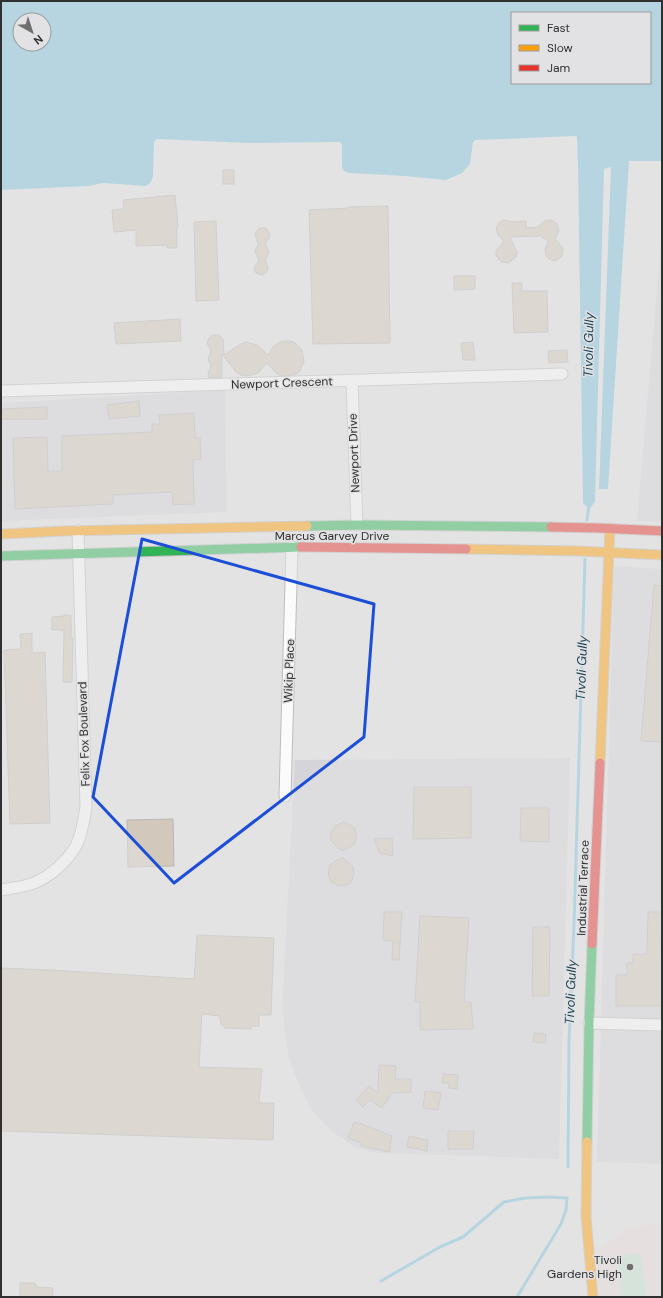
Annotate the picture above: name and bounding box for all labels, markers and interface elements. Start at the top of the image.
north arrow [12,12,52,52]
legend [511,12,651,84]
text: Fast [547,20,570,36]
text: N [31,32,46,48]
text: Slow [547,40,573,56]
text: Jam [547,60,570,76]
water label: Tivoli Gully [579,312,598,378]
street label: Newport Crescent [231,373,333,393]
street label: Newport Drive [345,413,363,493]
street label: Marcus Garvey Drive [275,528,390,544]
water label: Tivoli Gully [572,634,591,701]
street label: Wikip Place [280,639,298,703]
street label: Felix Fox Boulevard [74,681,94,787]
street label: Industrial Terrace [573,840,593,936]
water label: Tivoli Gully [561,958,580,1025]
place label: Tivoli Gardens High [547,1252,622,1282]
marker: Tivoli Gardens High [625,1262,635,1272]

